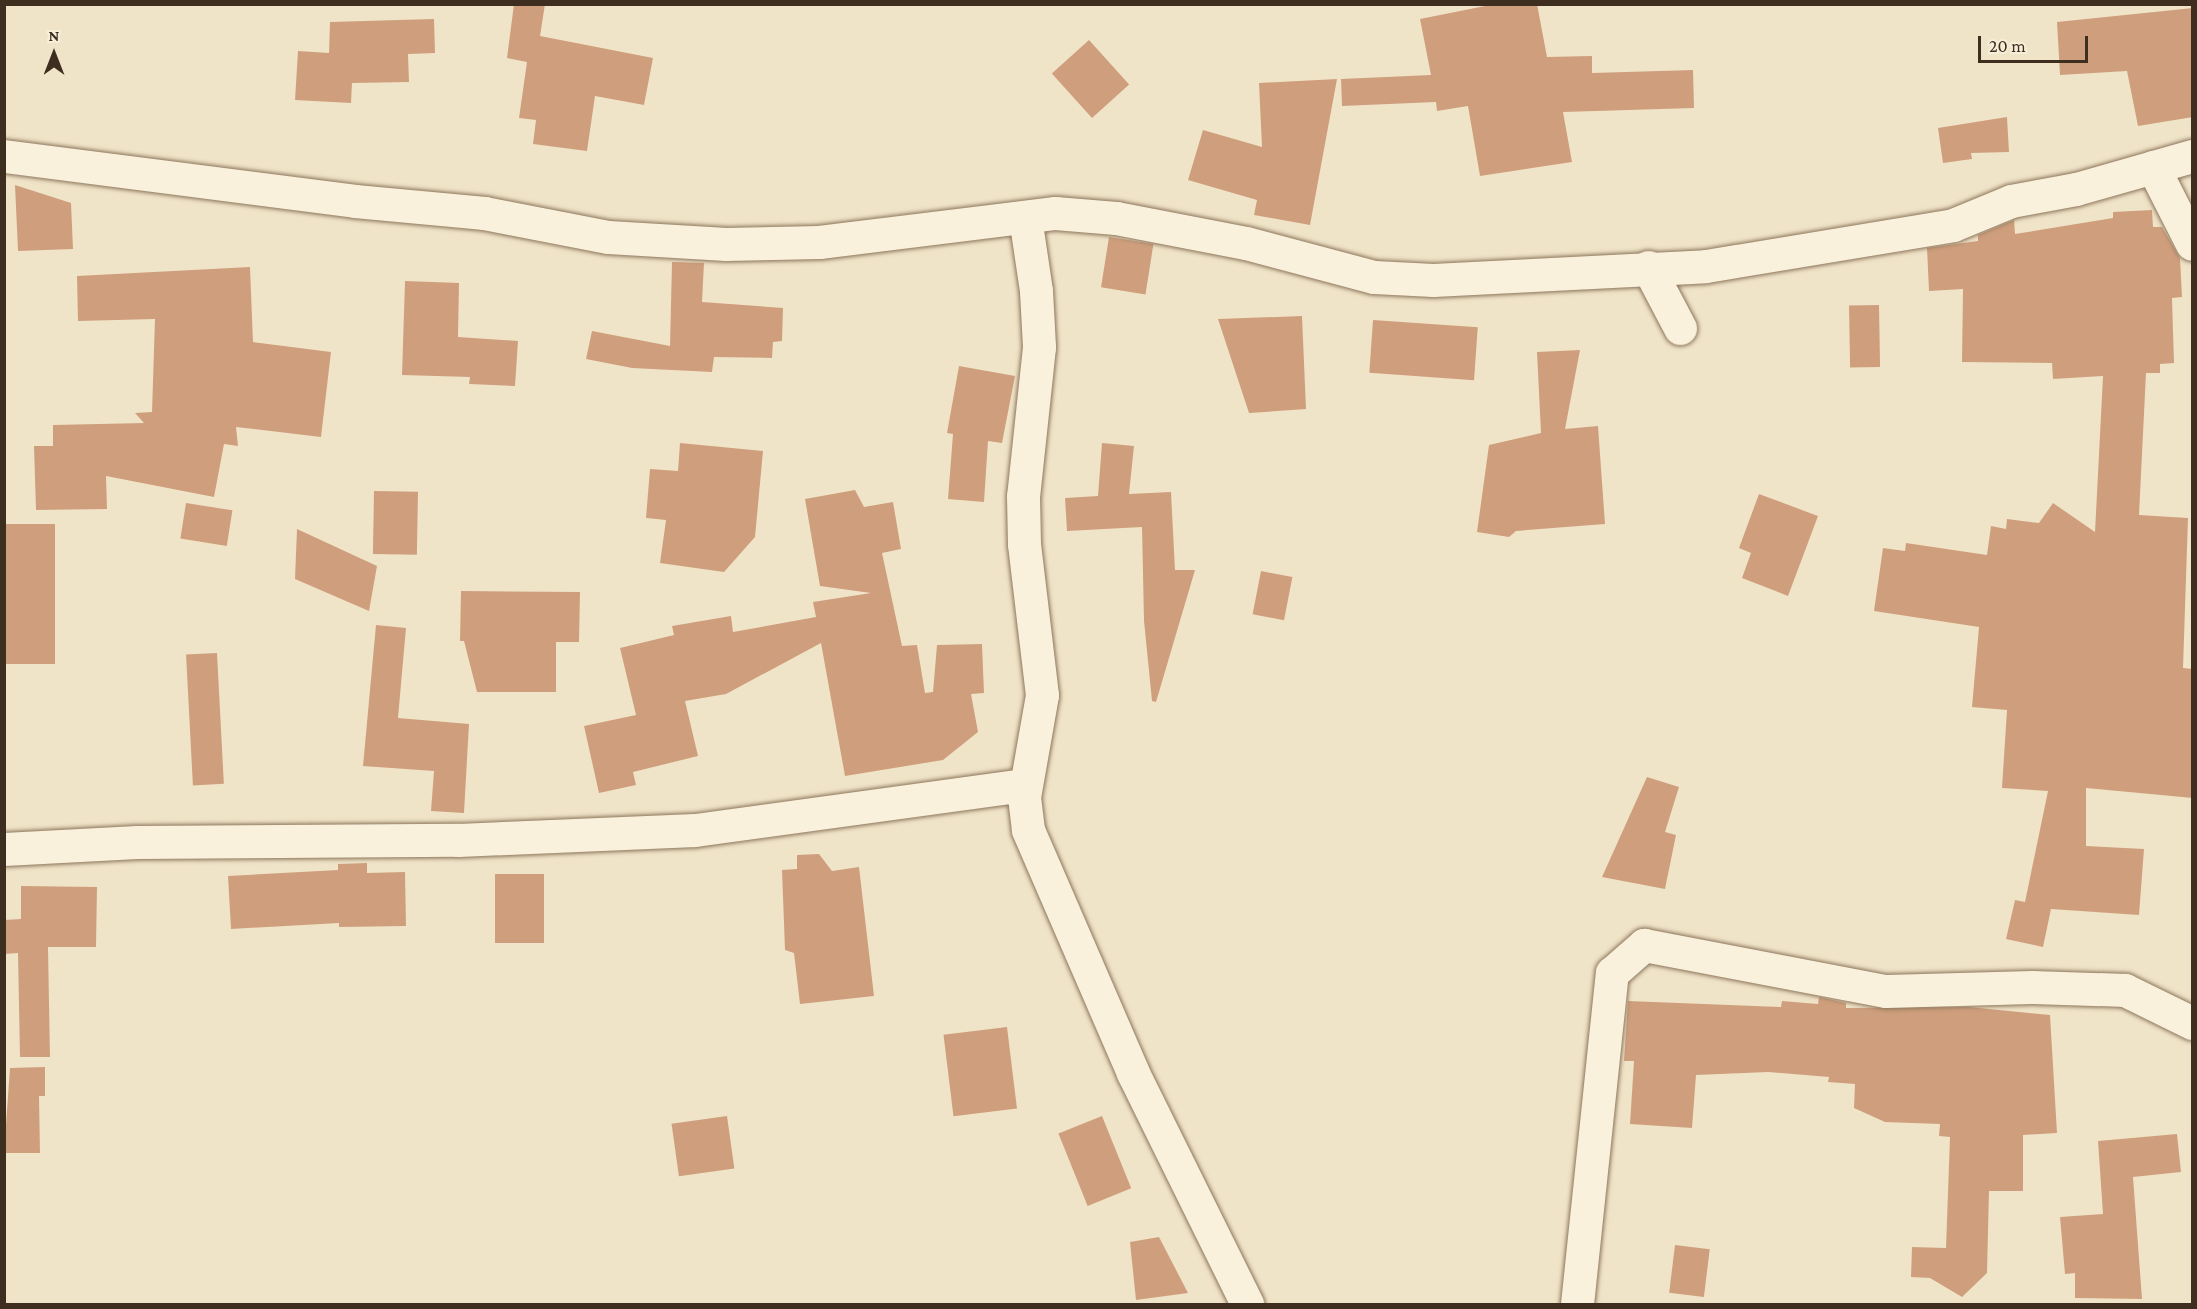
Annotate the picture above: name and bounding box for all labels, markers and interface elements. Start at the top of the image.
north arrow [24,24,84,84]
scale bar [1981,24,2090,62]
text: N [49,27,59,44]
text: 20 m [1989,36,2026,56]

